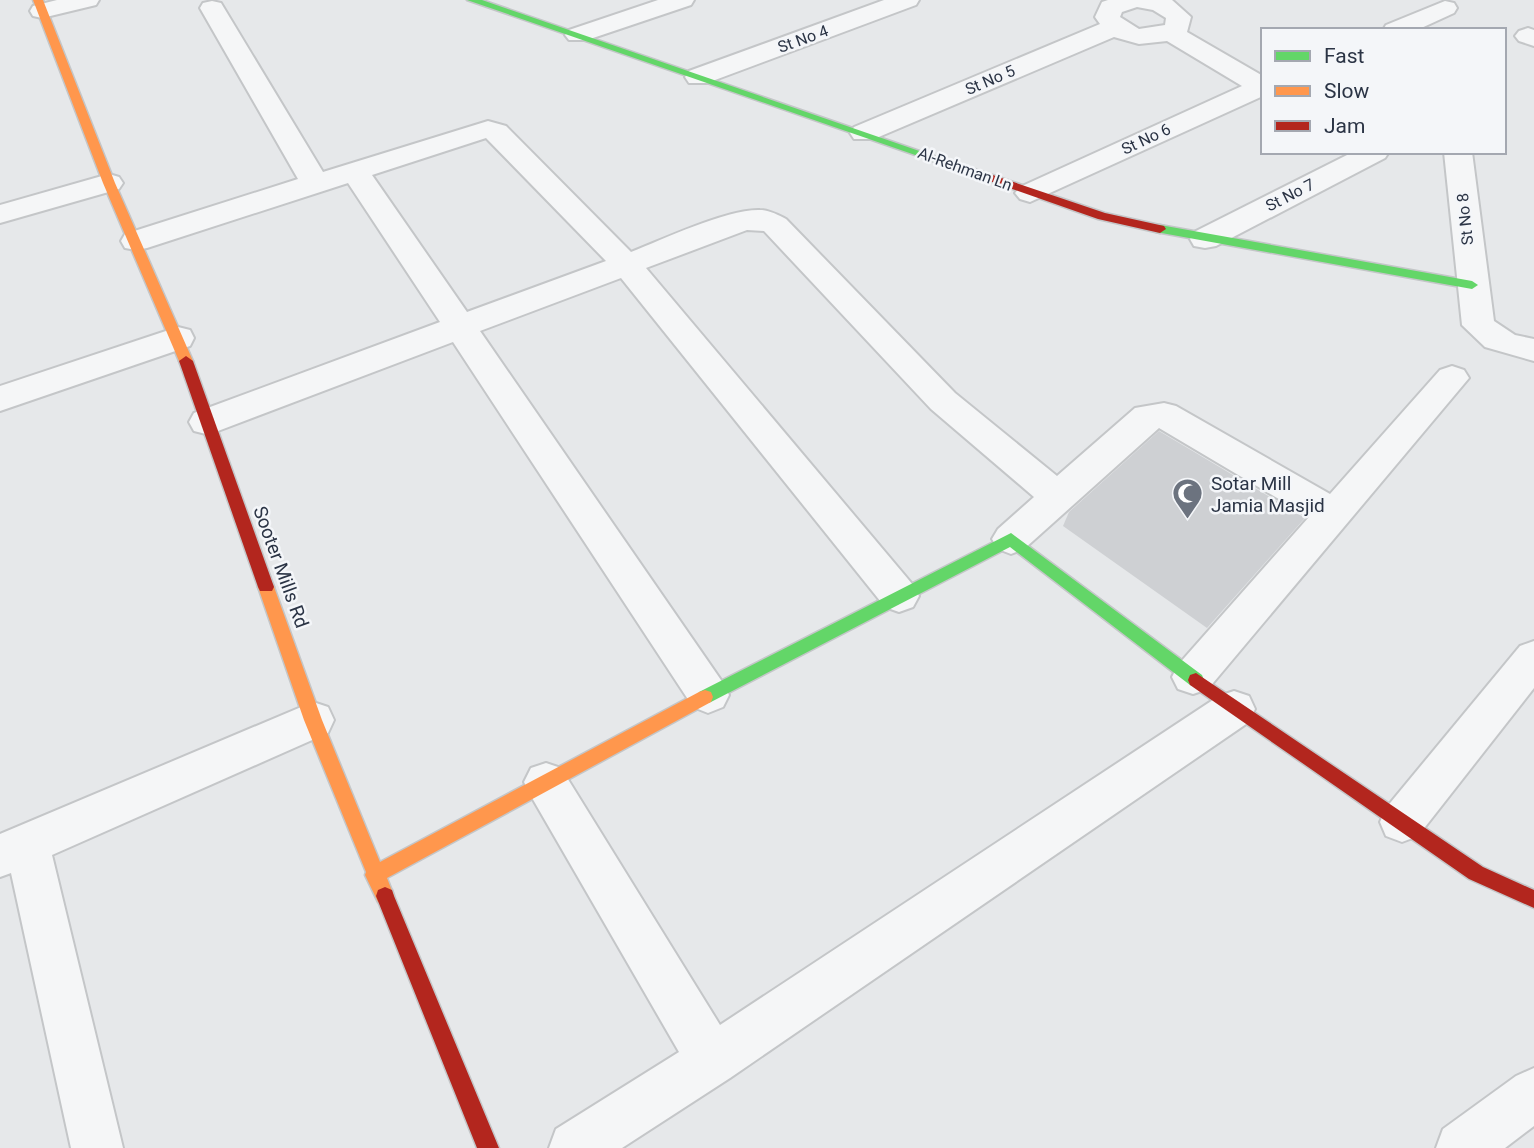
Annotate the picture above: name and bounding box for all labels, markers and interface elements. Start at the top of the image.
street label: St No 4 [775,21,831,57]
legend [1261,28,1506,154]
text: Fast [1324,44,1365,68]
street label: St No 5 [962,61,1018,99]
text: Slow [1324,79,1370,103]
text: Jam [1324,114,1365,138]
street label: St No 6 [1118,119,1174,159]
street label: Al-Rehman Ln [915,143,1015,195]
street label: St No 7 [1262,175,1318,215]
street label: St No 8 [1453,192,1477,246]
place label: Sotar Mill Jamia Masjid [1211,472,1325,517]
mosque icon: Sotar Mill Jamia Masjid [1171,477,1205,521]
street label: Sooter Mills Rd [248,503,314,631]

